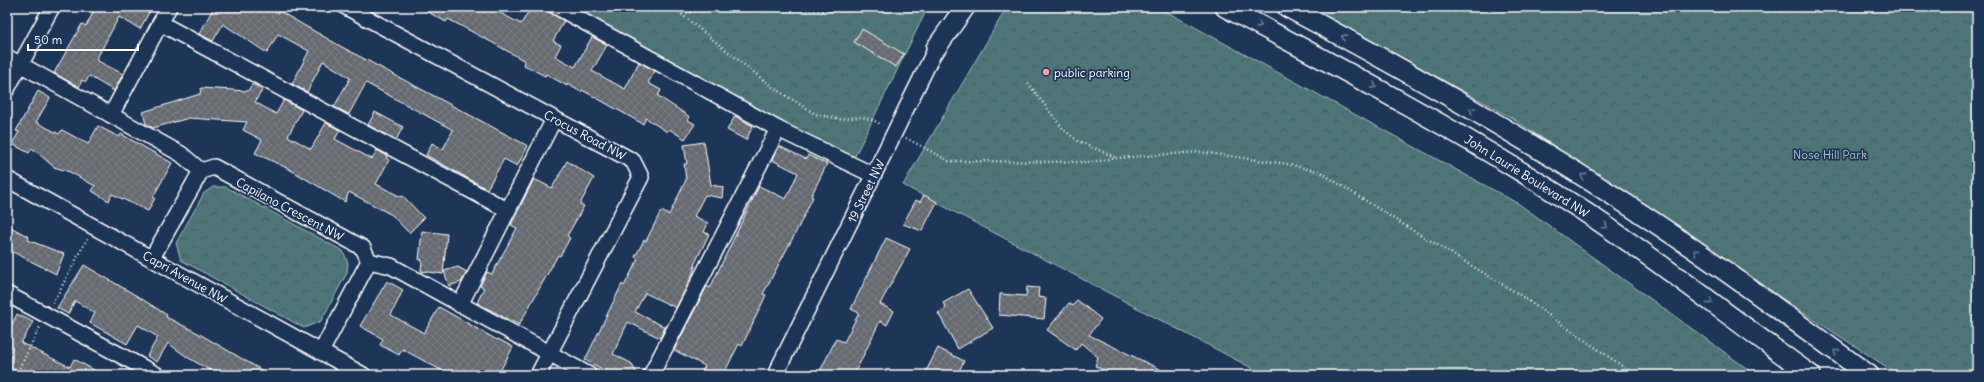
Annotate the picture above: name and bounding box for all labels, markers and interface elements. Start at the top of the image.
one-way arrow [1255,21,1262,28]
scale bar [28,26,138,52]
text: 50 m [34,32,63,47]
one-way arrow [1340,34,1348,42]
place label: public parking [1054,65,1130,80]
marker: public parking [1041,67,1051,77]
one-way arrow [1370,81,1377,89]
street label: Crocus Road NW [541,107,629,163]
one-way arrow [1469,107,1476,114]
street label: John Laurie Boulevard NW [1462,131,1592,221]
park label: Nose Hill Park [1793,147,1867,162]
street label: 19 Street NW [844,157,888,225]
street label: Capilano Crescent NW [234,174,347,244]
one-way arrow [1580,174,1587,181]
one-way arrow [1601,221,1608,229]
street label: Capri Avenue NW [140,248,230,306]
one-way arrow [1694,250,1701,257]
one-way arrow [1706,297,1713,304]
one-way arrow [1834,350,1841,357]

